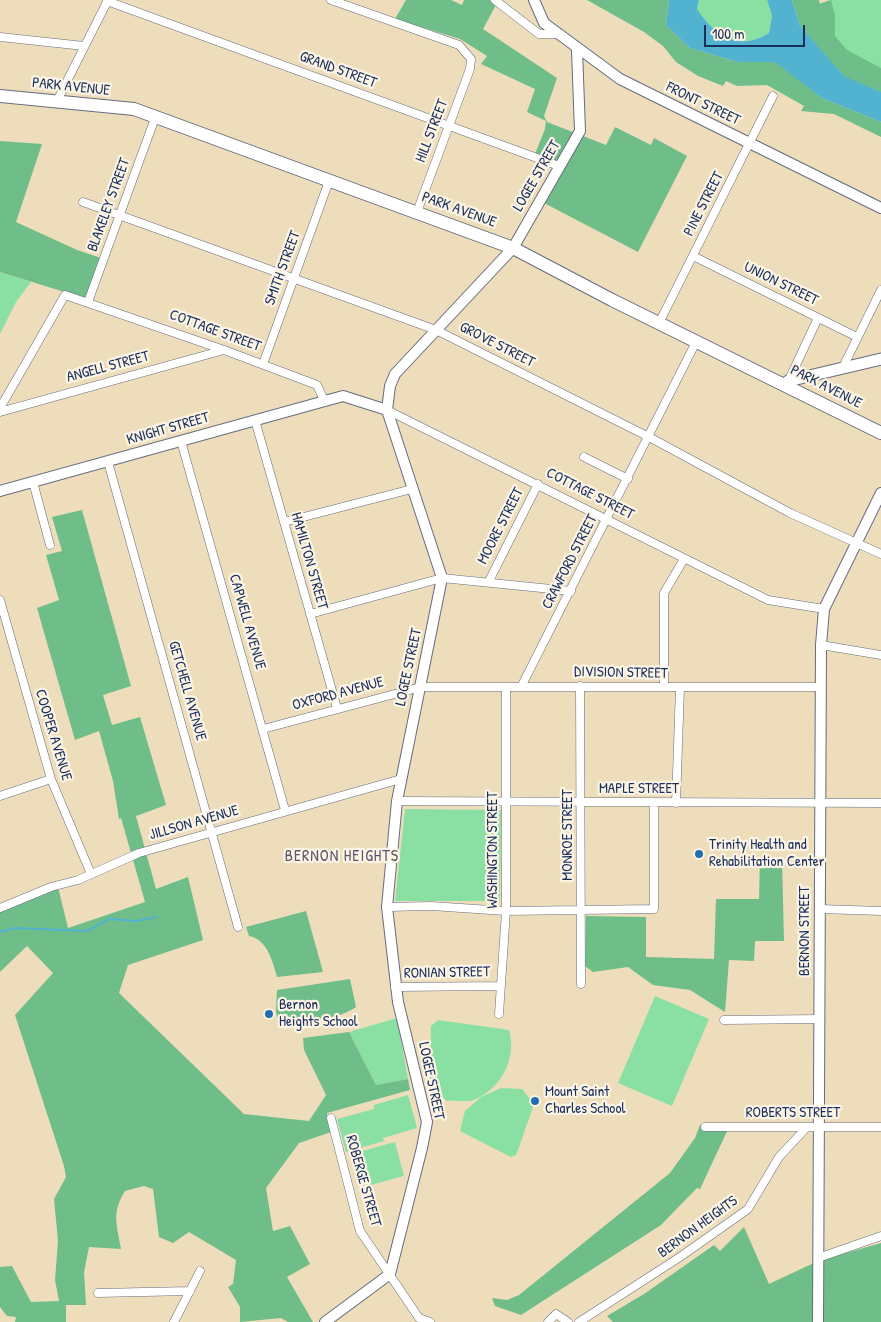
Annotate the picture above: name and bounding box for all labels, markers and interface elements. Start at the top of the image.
scale bar [706,15,807,47]
text: 100 m [712,23,745,44]
street label: GRAND STREET [297,48,379,92]
street label: PARK AVENUE [31,74,111,100]
street label: FRONT STREET [663,78,743,130]
street label: HILL STREET [412,97,452,165]
street label: LOGEE STREET [509,137,565,215]
street label: BLAKELEY STREET [84,156,134,254]
street label: PINE STREET [680,169,728,239]
street label: PARK AVENUE [419,188,499,232]
street label: SMITH STREET [261,228,305,308]
street label: UNION STREET [741,258,821,310]
street label: COTTAGE STREET [167,306,263,356]
street label: GROVE STREET [456,318,538,372]
street label: ANGELL STREET [65,347,151,387]
street label: PARK AVENUE [787,361,865,413]
street label: KNIGHT STREET [125,409,211,449]
street label: COTTAGE STREET [543,464,637,524]
street label: MOORE STREET [474,485,528,567]
street label: HAMILTON STREET [287,510,331,612]
street label: CRAWFORD STREET [538,512,602,612]
street label: CAPWELL AVENUE [225,572,269,672]
street label: LOGEE STREET [392,627,426,707]
street label: GETCHELL AVENUE [164,639,210,743]
street label: DIVISION STREET [574,663,668,683]
street label: OXFORD AVENUE [290,673,386,715]
street label: COOPER AVENUE [31,687,75,783]
street label: MAPLE STREET [599,780,679,798]
street label: MONROE STREET [559,789,577,881]
street label: WASHINGTON STREET [484,792,502,908]
street label: JILLSON AVENUE [147,802,241,844]
place label: Trinity Health and Rehabilitation Center [709,836,825,871]
district label: BERNON HEIGHTS [283,847,401,867]
marker: Trinity Health and Rehabilitation Center [693,848,705,860]
street label: BERNON STREET [796,886,814,976]
street label: RONIAN STREET [404,963,490,983]
place label: Bernon Heights School [279,996,358,1031]
marker: Bernon Heights School [263,1008,275,1020]
street label: LOGEE STREET [414,1041,448,1121]
place label: Mount Saint Charles School [545,1083,625,1118]
marker: Mount Saint Charles School [529,1095,541,1107]
street label: ROBERTS STREET [746,1104,840,1122]
street label: ROBERGE STREET [341,1133,385,1229]
street label: BERNON HEIGHTS [655,1192,741,1262]

